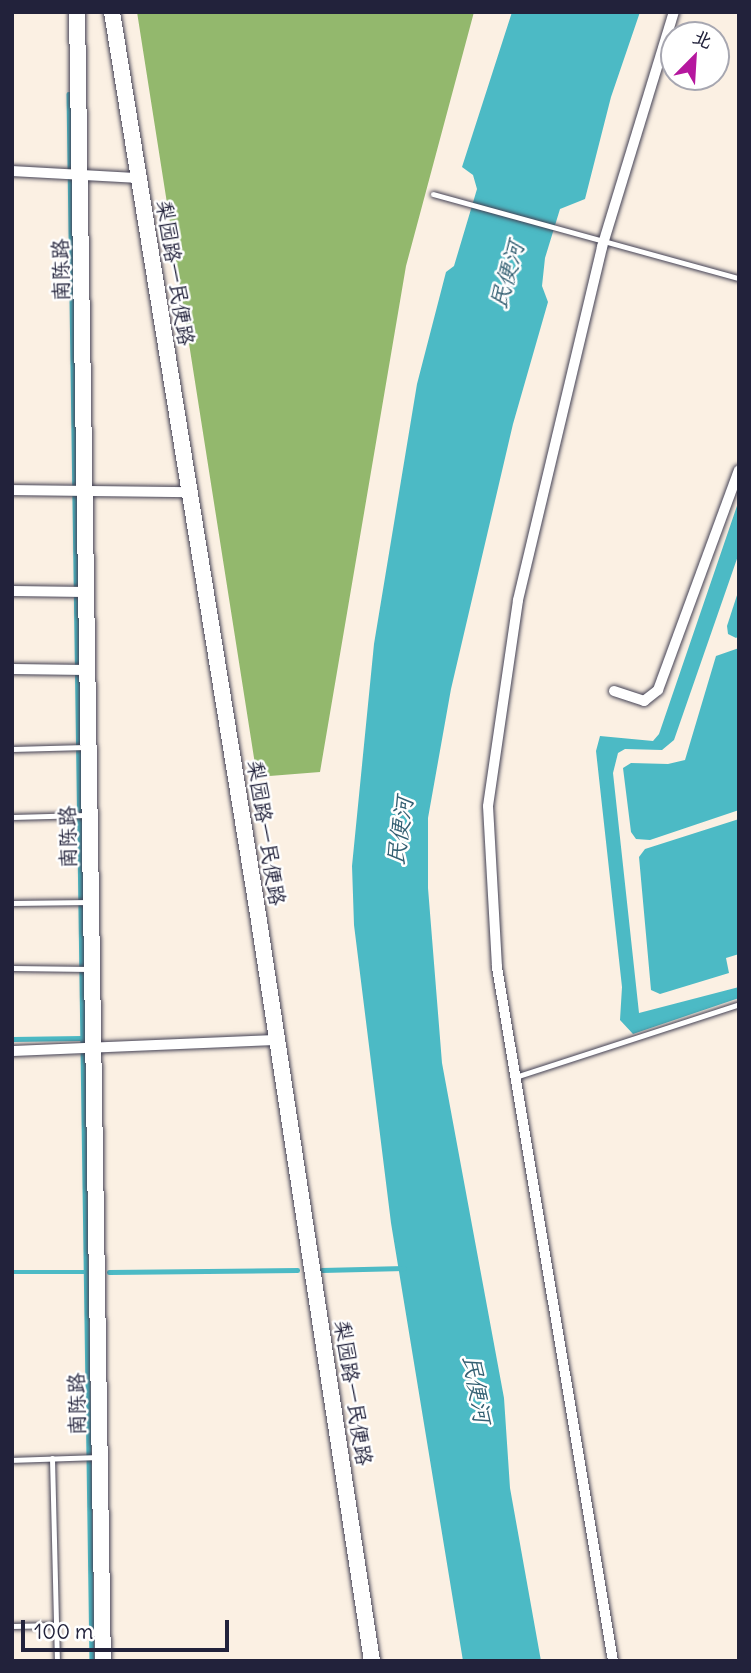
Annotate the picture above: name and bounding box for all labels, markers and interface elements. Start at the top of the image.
north arrow [660,21,730,91]
text: 北 [689,24,716,53]
street label: 梨园路一民便路 [151,198,199,348]
street label: 南陈路 [48,238,74,302]
water label: 民便河 [484,238,530,312]
street label: 梨园路一民便路 [242,758,290,908]
water label: 民便河 [382,795,418,867]
street label: 南陈路 [55,805,81,869]
street label: 梨园路一民便路 [329,1318,377,1468]
water label: 民便河 [457,1353,497,1425]
street label: 南陈路 [64,1372,90,1436]
scale bar [24,1606,233,1650]
text: 100 m [34,1618,93,1645]

